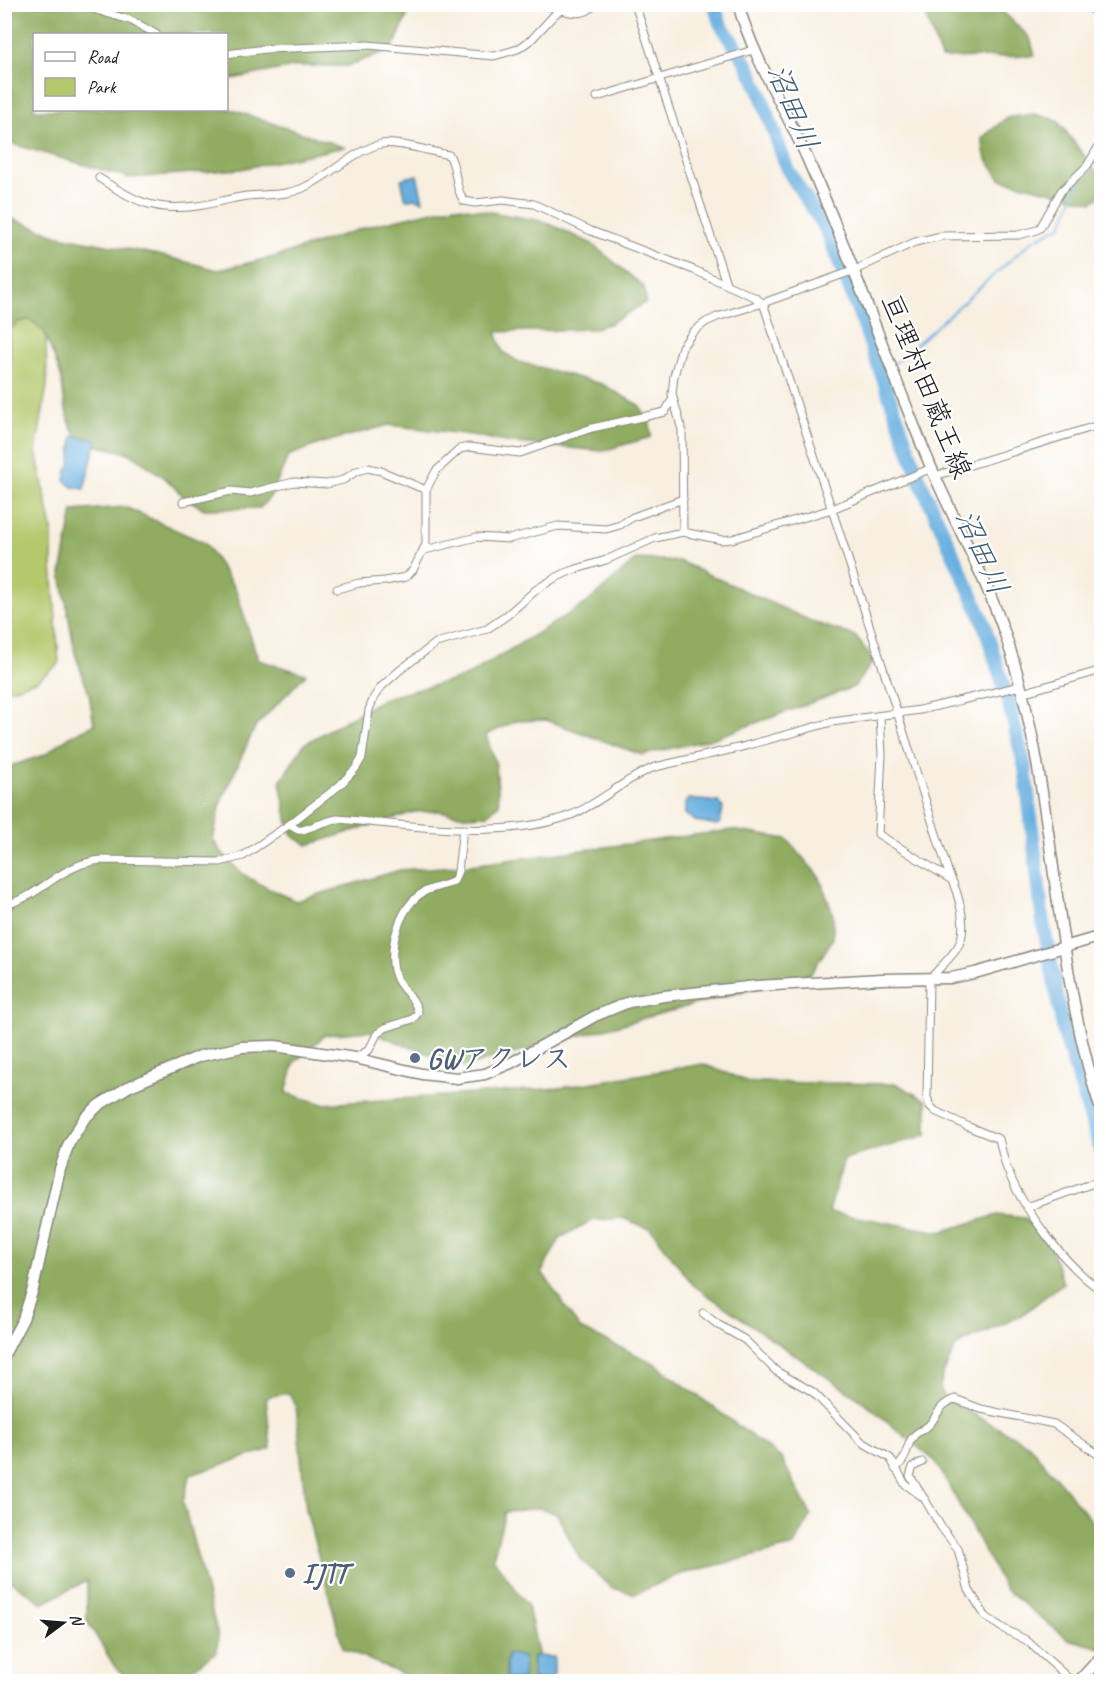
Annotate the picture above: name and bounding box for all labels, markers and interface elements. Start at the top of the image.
legend [33,33,228,111]
text: Road [87,46,120,68]
water label: 沼田川 [759,58,827,156]
text: Park [87,76,117,98]
street label: 亘理村田蔵王線 [874,289,980,483]
water label: 沼田川 [946,503,1018,601]
place label: GWアクレス [427,1041,571,1076]
marker: GWアクレス [408,1051,422,1065]
place label: IJTT [302,1556,355,1591]
marker: IJTT [283,1566,297,1580]
north arrow [33,1593,93,1653]
text: N [65,1612,88,1630]

